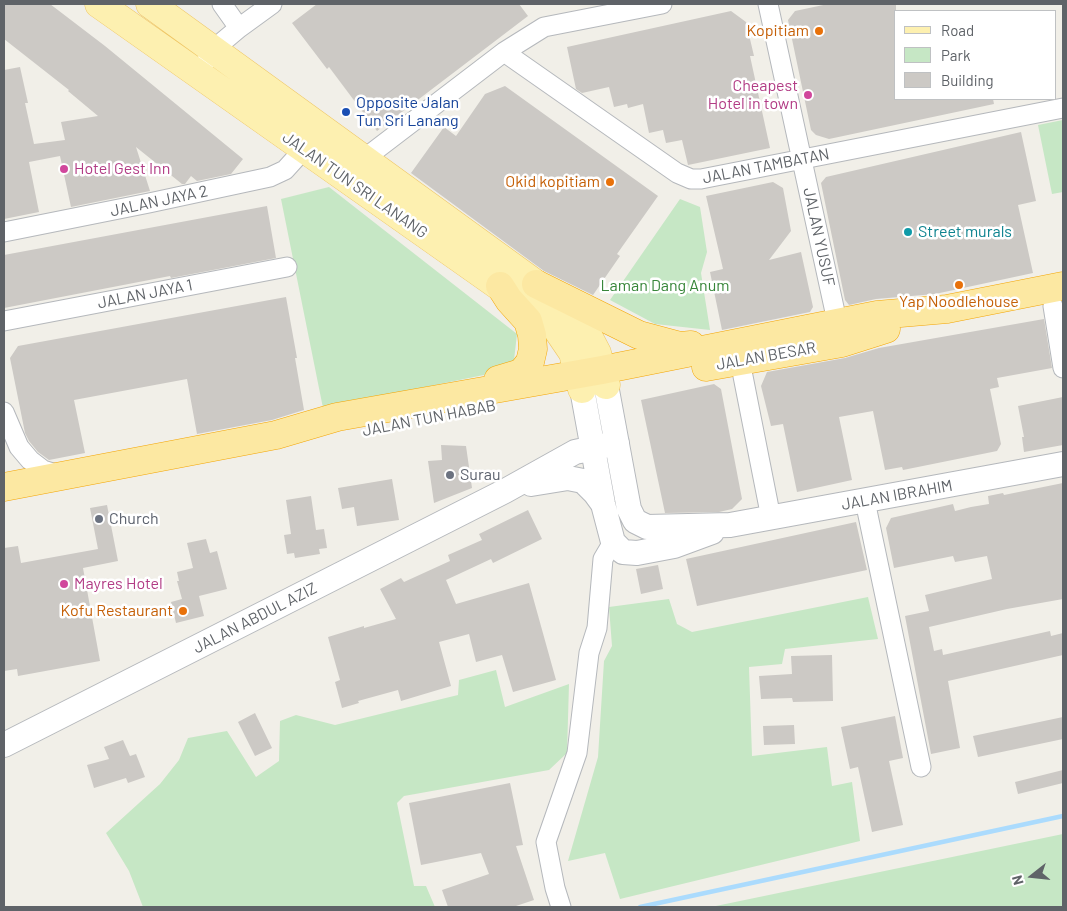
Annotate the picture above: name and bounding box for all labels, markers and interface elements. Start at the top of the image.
legend [894,10,1057,100]
place label: Kopitiam [747,21,809,41]
text: Road [941,21,974,39]
marker: Kopitiam [813,25,825,37]
text: Park [941,46,970,64]
text: Building [941,71,994,89]
place label: Cheapest Hotel in town [708,76,798,114]
marker: Cheapest Hotel in town [802,89,814,101]
place label: Opposite Jalan Tun Sri Lanang [356,93,459,131]
marker: Opposite Jalan Tun Sri Lanang [340,106,352,118]
street label: JALAN TUN SRI LANANG [279,128,431,242]
street label: JALAN TAMBATAN [701,144,831,188]
place label: Hotel Gest Inn [74,159,170,179]
marker: Hotel Gest Inn [58,163,70,175]
place label: Okid kopitiam [505,172,600,192]
marker: Okid kopitiam [604,176,616,188]
street label: JALAN JAYA 2 [108,181,210,221]
street label: JALAN YUSUF [799,186,839,288]
place label: Street murals [918,222,1012,242]
marker: Street murals [902,226,914,238]
street label: JALAN JAYA 1 [96,275,194,313]
park label: Laman Dang Anum [601,276,729,296]
marker: Yap Noodlehouse [953,279,965,291]
place label: Yap Noodlehouse [899,292,1019,312]
street label: JALAN BESAR [715,338,817,374]
street label: JALAN TUN HABAB [361,396,497,440]
place label: Surau [460,465,500,485]
marker: Surau [444,469,456,481]
street label: JALAN IBRAHIM [840,476,954,514]
place label: Church [109,509,159,529]
marker: Church [93,513,105,525]
place label: Mayres Hotel [74,574,163,594]
marker: Mayres Hotel [58,578,70,590]
street label: JALAN ABDUL AZIZ [190,578,320,658]
place label: Kofu Restaurant [61,601,173,621]
marker: Kofu Restaurant [177,605,189,617]
north arrow [1007,851,1057,901]
text: N [1008,873,1027,887]

